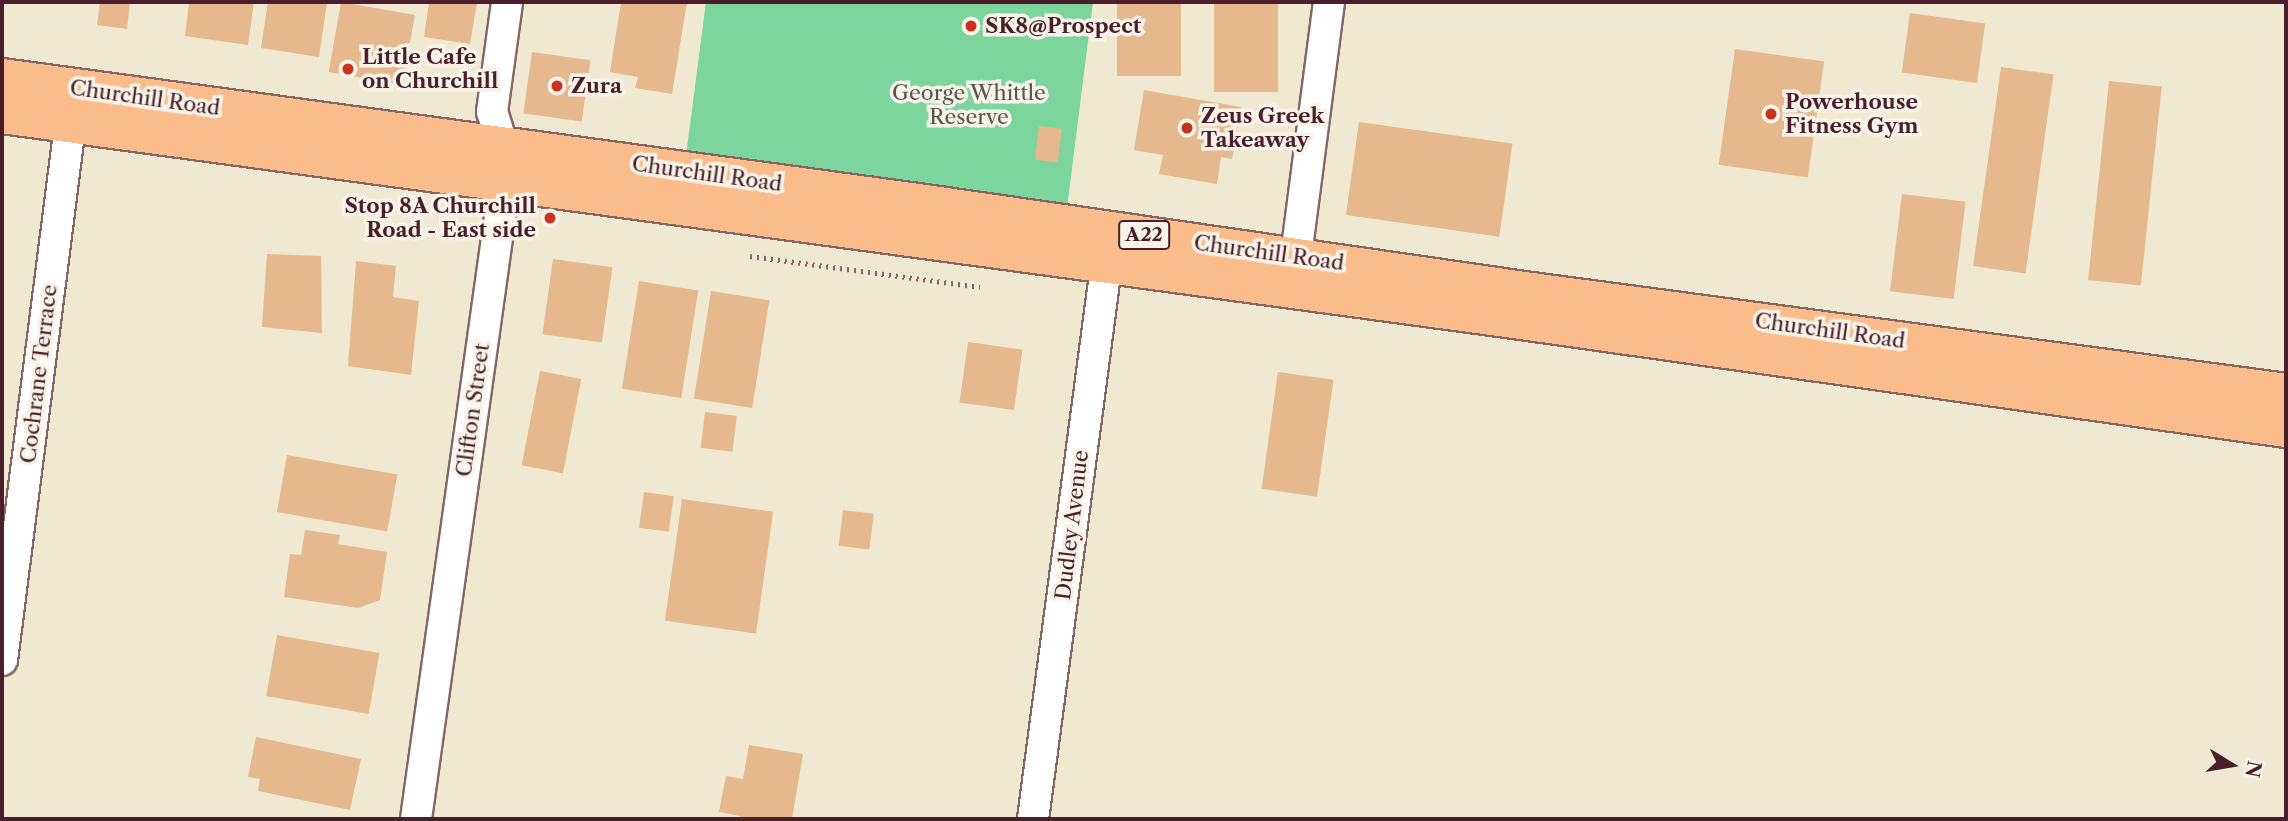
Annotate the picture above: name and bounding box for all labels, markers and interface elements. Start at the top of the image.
place label: SK8@Prospect [985,13,1141,39]
marker: SK8@Prospect [963,18,979,34]
place label: Little Cafe on Churchill [362,44,498,94]
marker: Little Cafe on Churchill [340,61,356,77]
place label: Zura [571,73,622,99]
street label: Churchill Road [68,75,222,121]
marker: Zura [549,78,565,94]
park label: George Whittle Reserve [892,80,1046,130]
place label: Powerhouse Fitness Gym [1785,89,1918,139]
place label: Zeus Greek Takeaway [1201,103,1324,153]
marker: Powerhouse Fitness Gym [1763,106,1779,122]
marker: Zeus Greek Takeaway [1179,120,1195,136]
street label: Churchill Road [630,151,784,197]
place label: Stop 8A Churchill Road - East side [344,193,536,243]
marker: Stop 8A Churchill Road - East side [542,210,558,226]
road number: A22 [1118,219,1170,250]
street label: Churchill Road [1192,230,1346,276]
street label: Cochrane Terrace [15,283,63,465]
street label: Churchill Road [1753,308,1907,354]
street label: Clifton Street [451,342,495,478]
street label: Dudley Avenue [1050,448,1094,602]
north arrow [2197,730,2267,800]
text: N [2240,759,2266,779]

